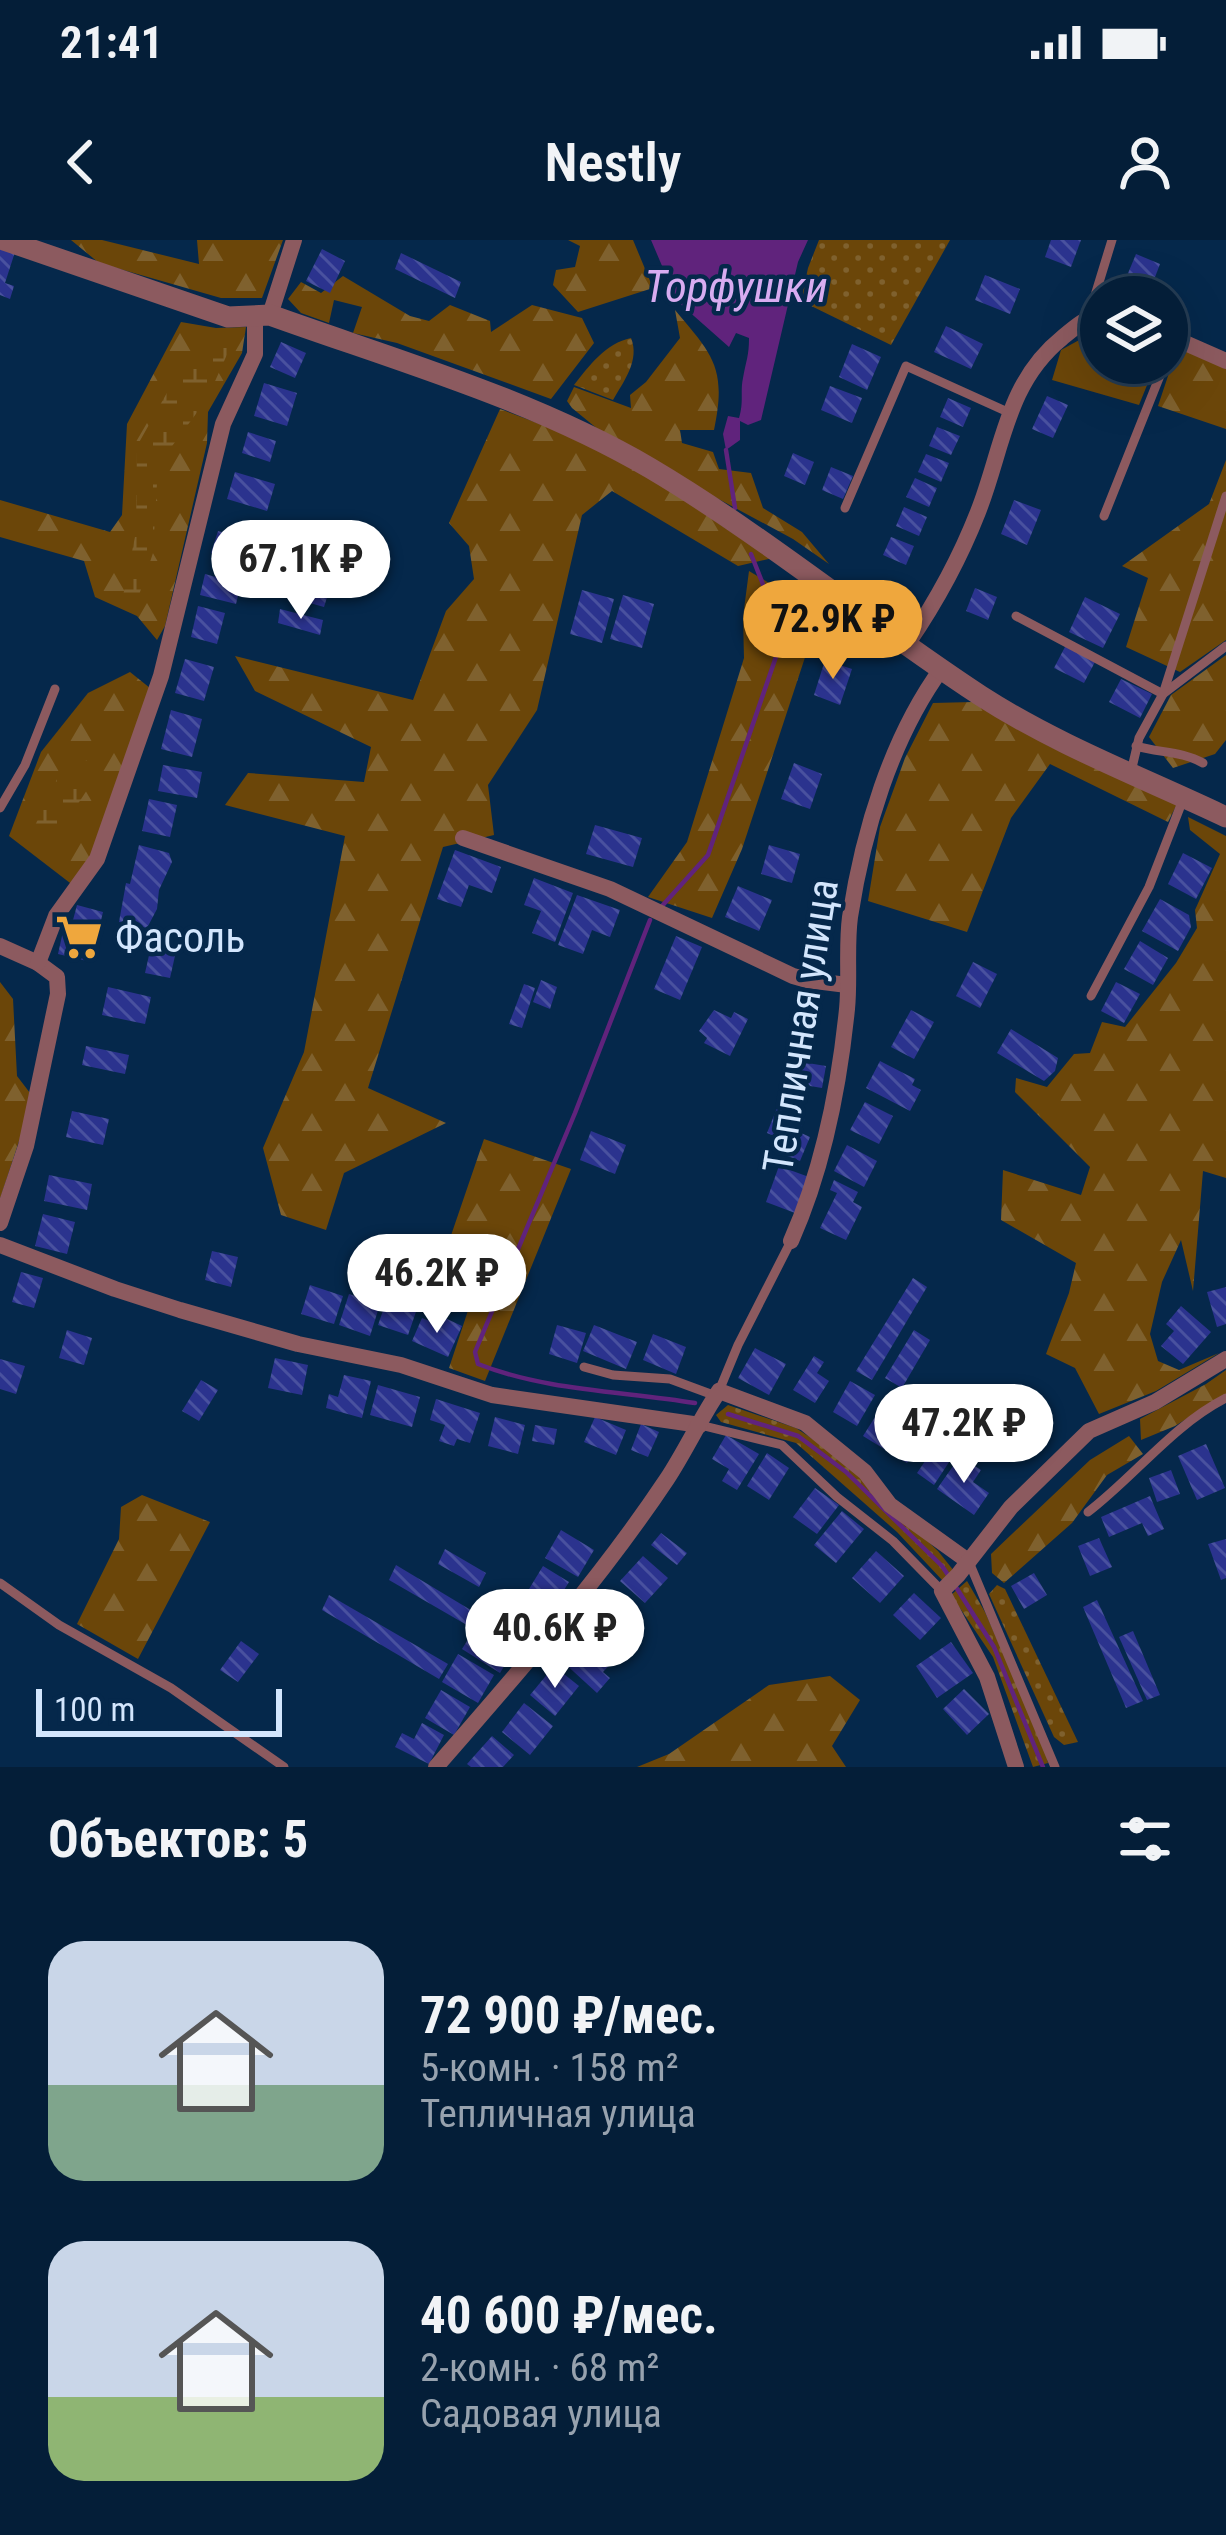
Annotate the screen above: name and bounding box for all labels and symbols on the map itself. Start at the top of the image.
water label: Торфушки [644,260,828,313]
pin: 67.1K ₽ [190,520,412,622]
pin: 72.9K ₽ [722,580,944,682]
street label: Тепличная улица [753,876,848,1177]
supermarket icon: Фасоль [54,912,104,962]
place label: Фасоль [115,913,245,962]
pin: 46.2K ₽ [326,1234,548,1336]
pin: 47.2K ₽ [853,1384,1075,1486]
pin: 40.6K ₽ [444,1589,666,1691]
scale bar [36,1683,282,1736]

